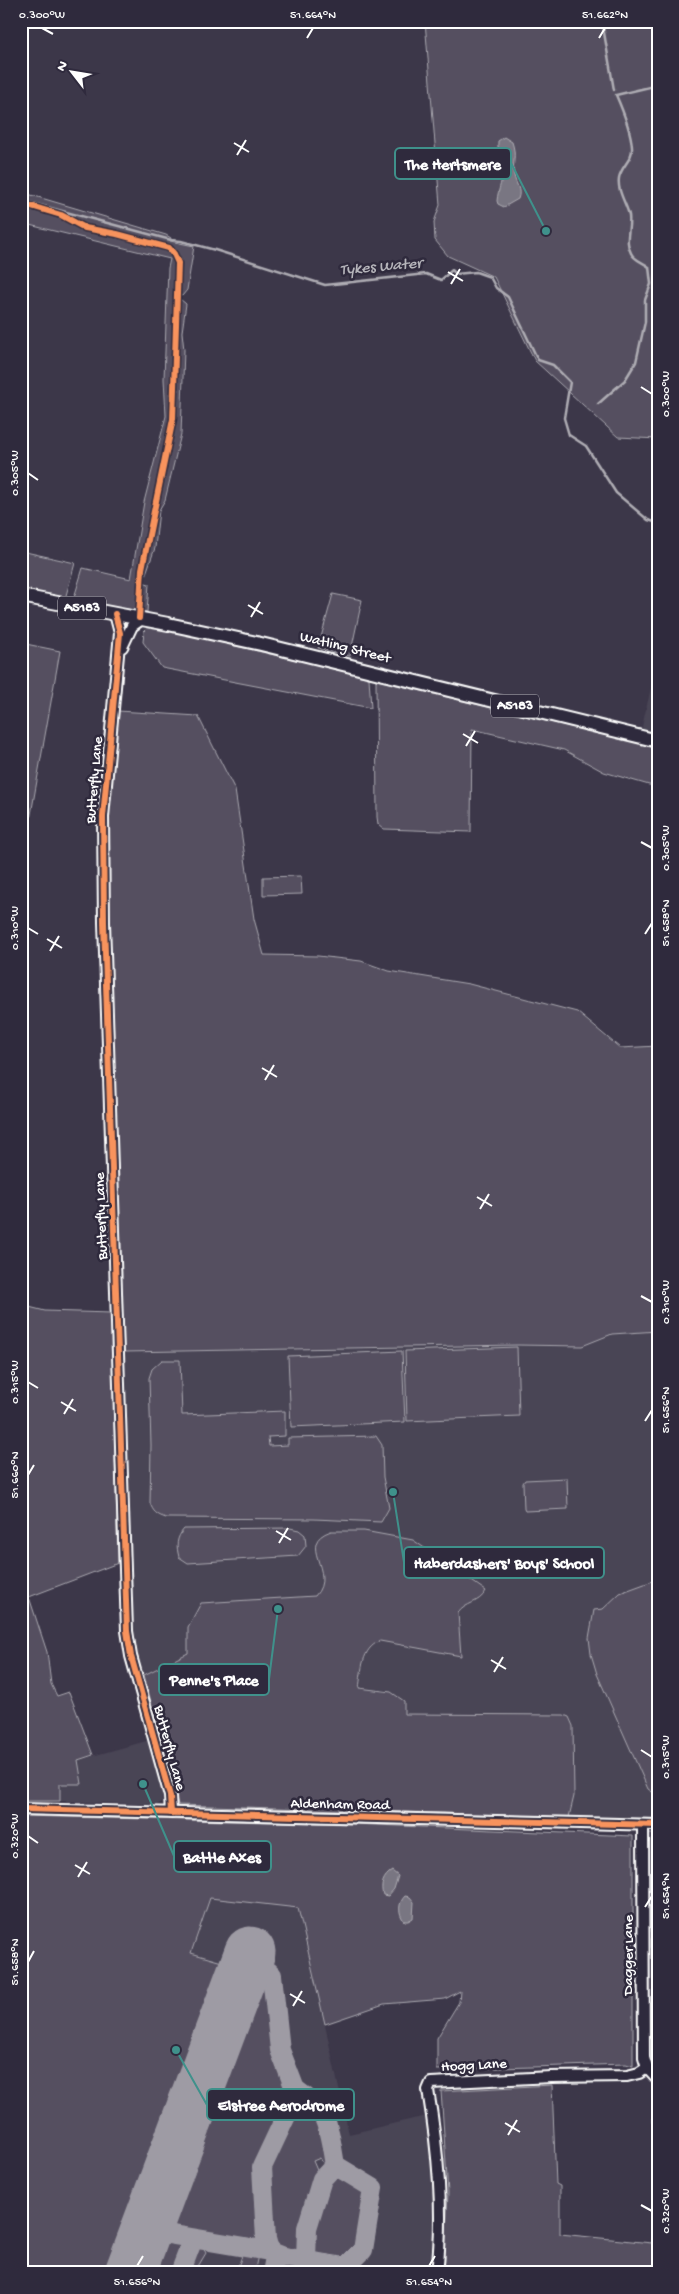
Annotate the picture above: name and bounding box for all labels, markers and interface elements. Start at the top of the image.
text: 0.300°W [19,9,65,23]
text: 51.664°N [290,9,336,23]
text: 51.662°N [582,9,628,23]
north arrow [48,48,98,98]
text: N [53,58,73,75]
callout: The Hertsmere [395,148,511,179]
text: The Hertsmere [403,157,502,176]
water label: Tykes Water [339,255,426,281]
text: 0.300°W [660,371,674,417]
text: 0.305°W [9,450,23,496]
road number: A5183 [58,596,106,620]
street label: Watling Street [298,628,394,668]
road number: A5183 [491,694,539,718]
street label: Butterfly Lane [82,735,108,825]
text: 0.305°W [660,825,674,871]
text: 51.658°N [660,899,674,947]
text: 0.310°W [9,906,23,950]
street label: Butterfly Lane [91,1172,113,1261]
text: 0.310°W [660,1280,674,1324]
text: 0.315°W [9,1360,23,1404]
text: 51.656°N [660,1387,674,1433]
text: 51.660°N [9,1451,23,1499]
callout: Haberdashers' Boys' School [404,1547,604,1578]
text: Haberdashers' Boys' School [414,1556,595,1575]
callout: Penne's Place [159,1664,269,1695]
text: Penne's Place [168,1673,259,1692]
street label: Butterfly Lane [149,1702,189,1793]
text: 0.315°W [660,1735,674,1779]
street label: Aldenham Road [290,1795,391,1815]
text: 0.320°W [9,1813,23,1859]
callout: Battle Axes [174,1841,271,1872]
text: Battle Axes [182,1850,262,1869]
text: 51.654°N [660,1873,674,1919]
street label: Dagger Lane [620,1915,638,1996]
text: 51.658°N [9,1938,23,1986]
street label: Hogg Lane [441,2055,508,2077]
callout: Elstree Aerodrome [207,2089,354,2120]
text: Elstree Aerodrome [218,2098,345,2117]
text: 0.320°W [660,2188,674,2234]
text: 51.656°N [114,2276,160,2290]
text: 51.654°N [406,2276,452,2290]

